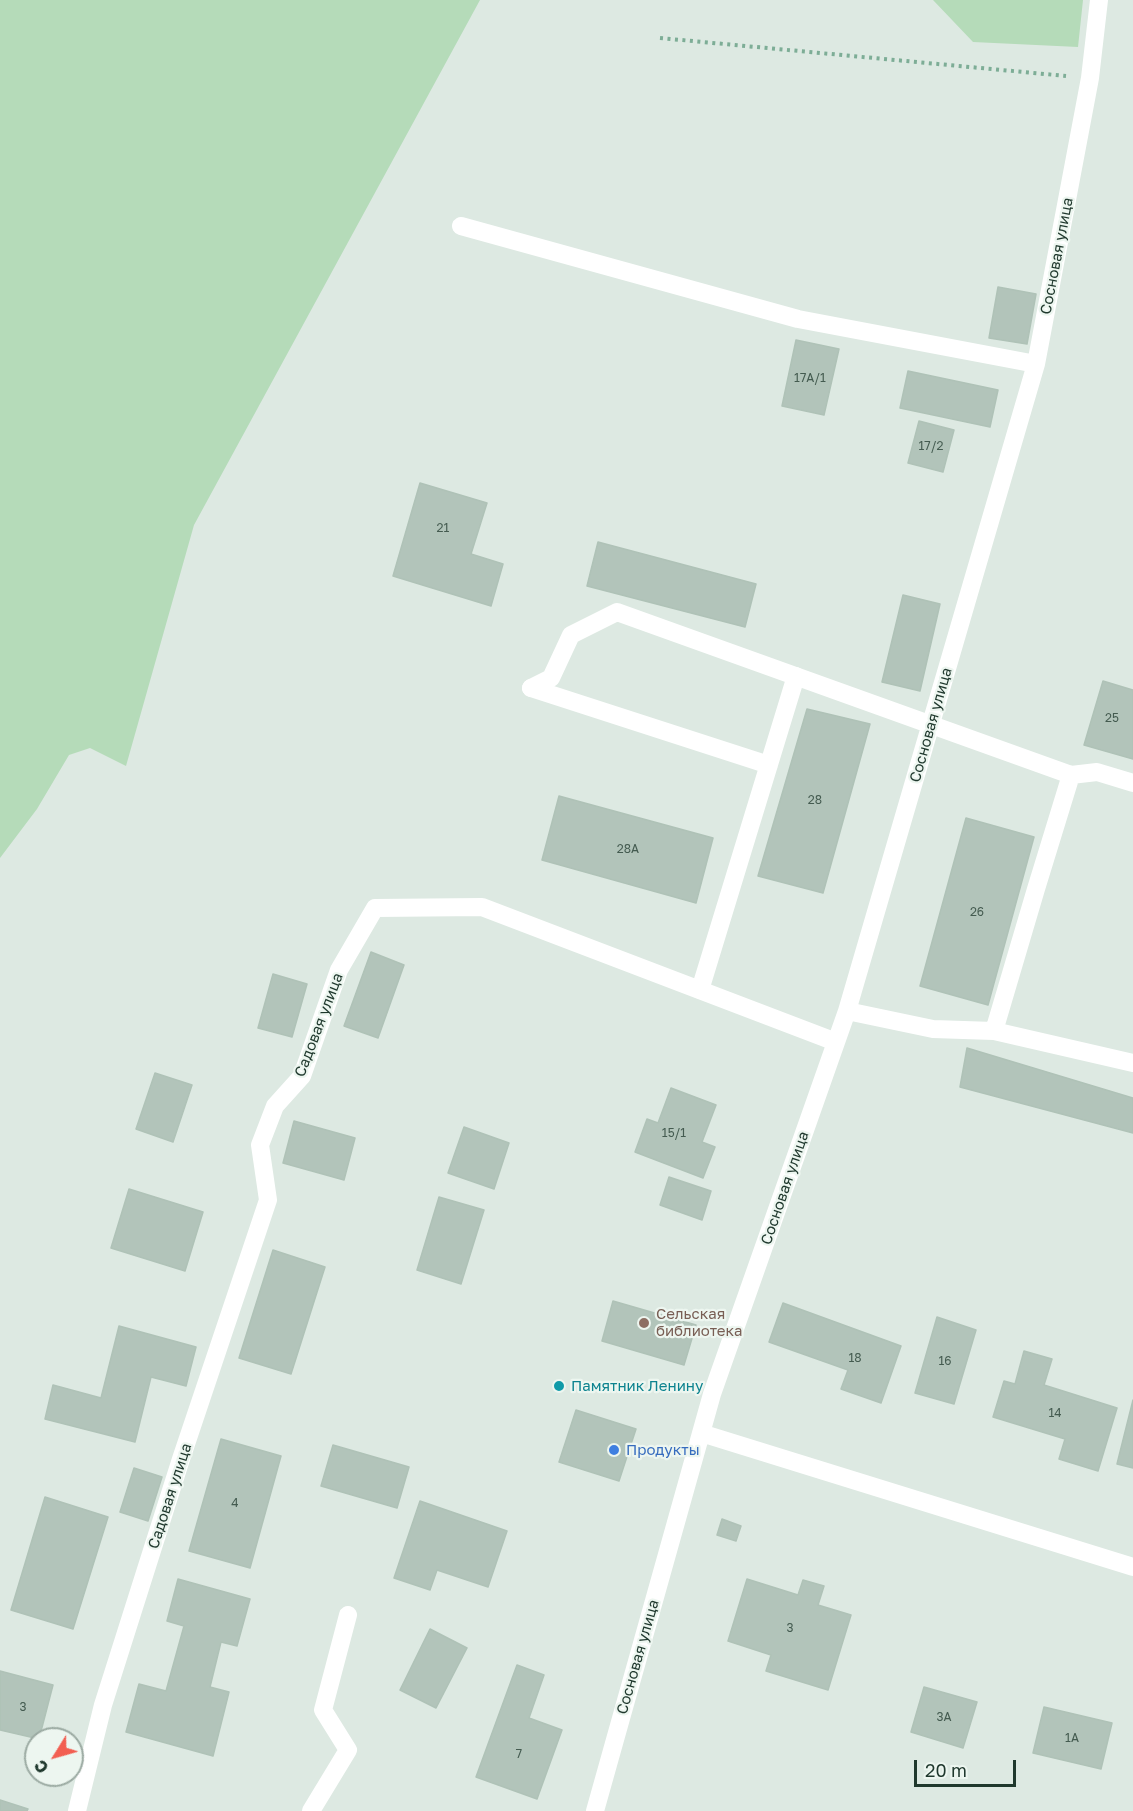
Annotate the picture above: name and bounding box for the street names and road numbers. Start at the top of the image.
street label: Сосновая улица [1037,196,1077,316]
street label: Сосновая улица [906,665,956,785]
street label: Садовая улица [291,970,347,1080]
street label: Сосновая улица [757,1129,813,1247]
street label: Садовая улица [144,1441,196,1551]
street label: Сосновая улица [613,1597,663,1717]

